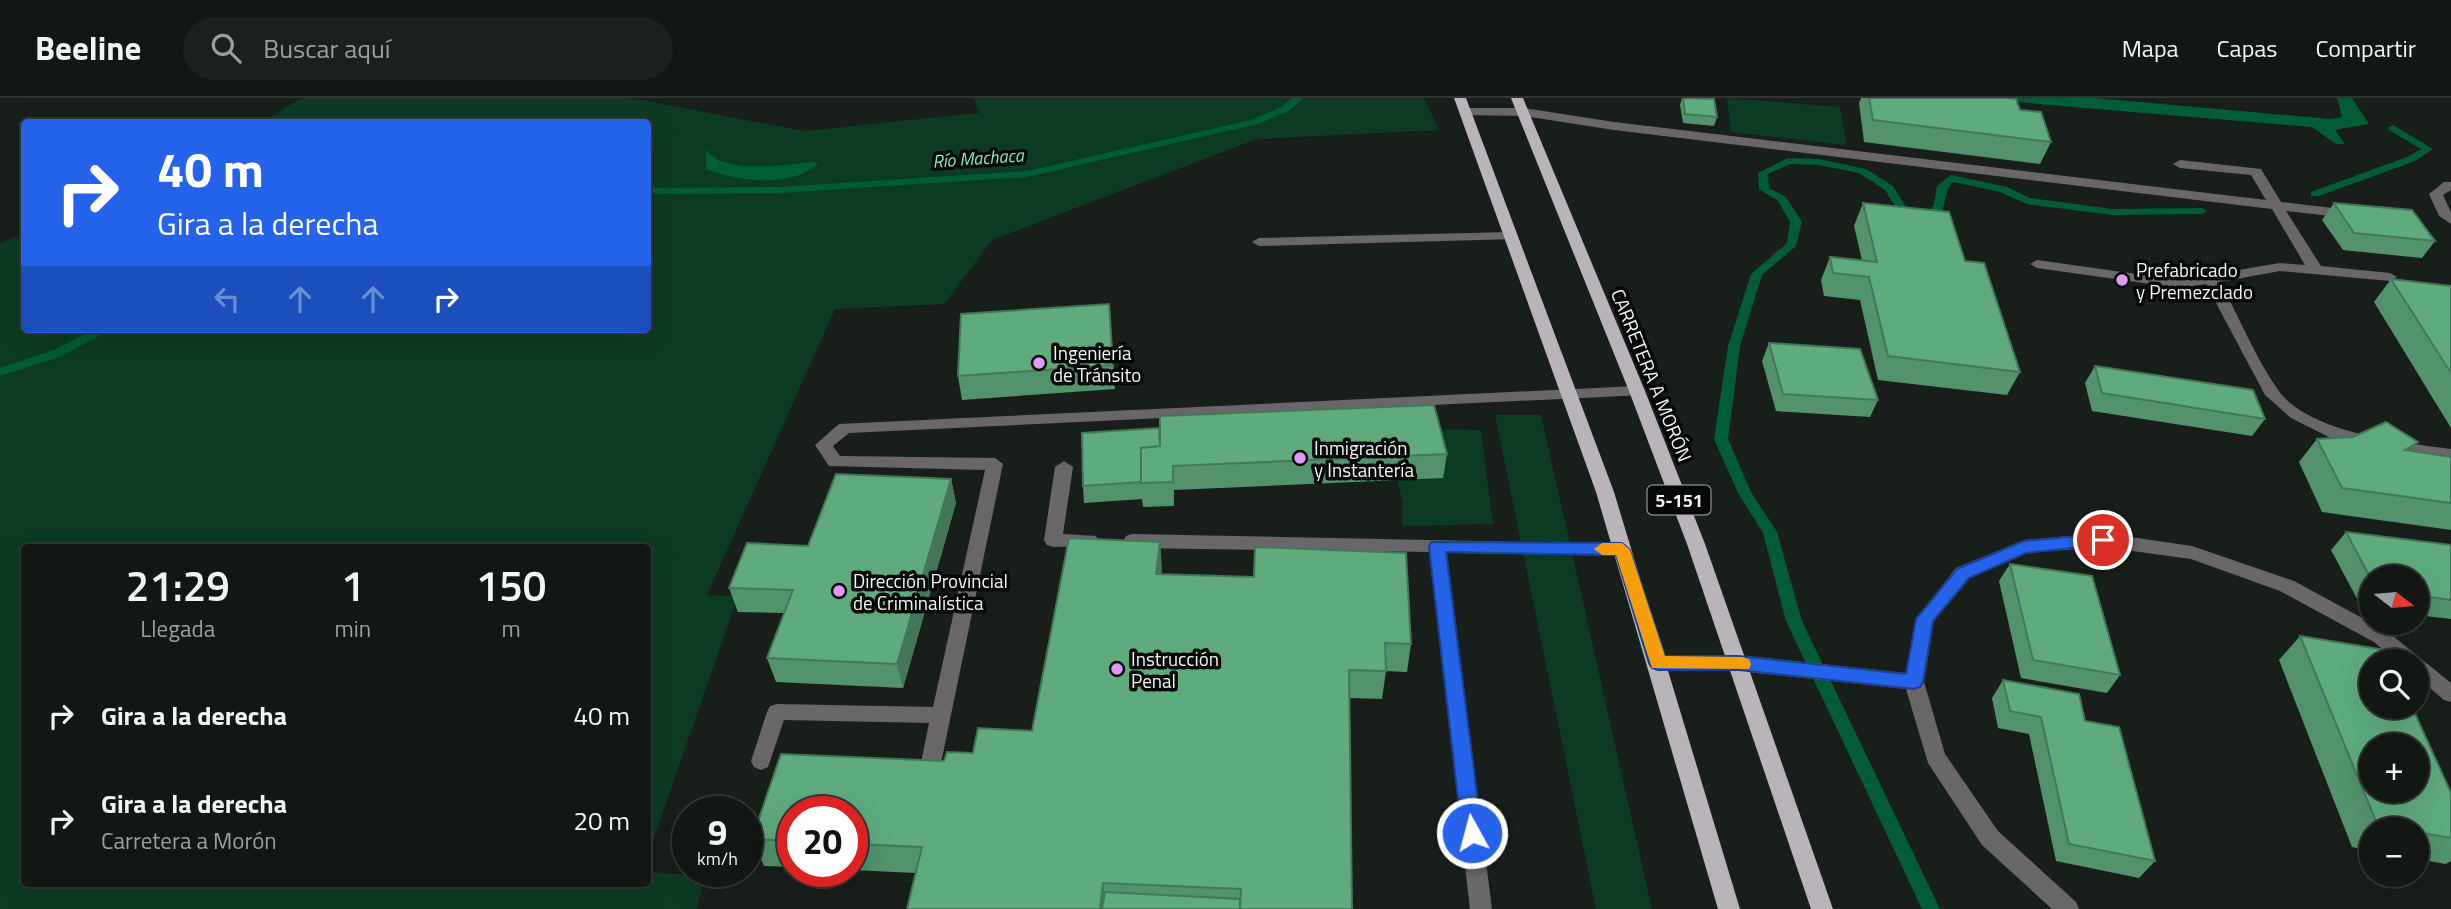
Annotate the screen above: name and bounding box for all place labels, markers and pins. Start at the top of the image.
place label: Prefabricado y Premezclado [2136,255,2253,306]
marker: Prefabricado y Premezclado [2114,272,2130,288]
place label: Ingeniería de Tránsito [1053,338,1141,389]
marker: Ingeniería de Tránsito [1031,355,1047,371]
place label: Inmigración y Instantería [1314,433,1414,484]
marker: Inmigración y Instantería [1292,450,1308,466]
pin [2073,510,2133,570]
place label: Dirección Provincial de Criminalística [853,566,1008,617]
marker: Dirección Provincial de Criminalística [831,583,847,599]
place label: Instrucción Penal [1131,644,1219,695]
marker: Instrucción Penal [1109,661,1125,677]

